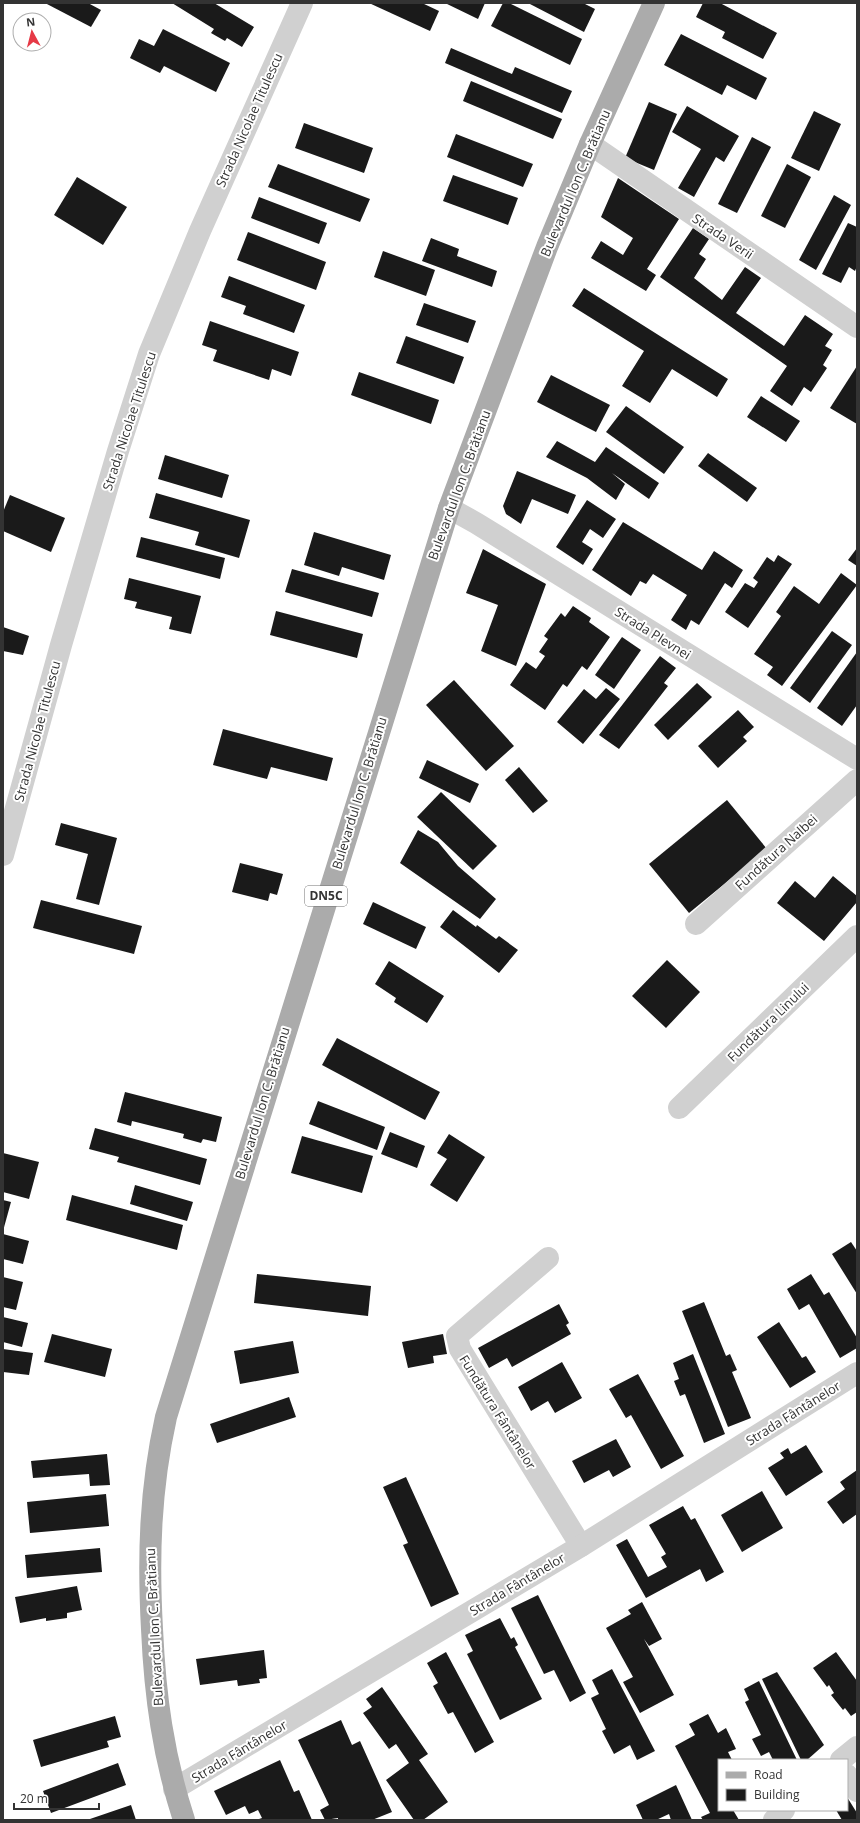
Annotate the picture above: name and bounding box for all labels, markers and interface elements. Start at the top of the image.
north arrow [12,12,52,52]
text: N [25,14,36,30]
street label: Strada Nicolae Titulescu [211,50,287,190]
street label: Bulevardul Ion C. Brătianu [536,107,614,259]
street label: Strada Verii [689,209,757,263]
street label: Strada Nicolae Titulescu [98,349,160,493]
street label: Bulevardul Ion C. Brătianu [423,408,495,562]
street label: Strada Plevnei [612,602,694,664]
street label: Strada Nicolae Titulescu [10,659,64,803]
street label: Bulevardul Ion C. Brătianu [327,715,391,871]
street label: Fundătura Nalbei [731,810,821,894]
road number: DN5C [305,886,347,906]
street label: Fundătura Linului [723,978,813,1066]
street label: Bulevardul Ion C. Brătianu [230,1025,294,1181]
street label: Fundătura Fântânelor [455,1351,541,1473]
street label: Strada Fântânelor [742,1376,844,1449]
street label: Bulevardul Ion C. Brătianu [141,1547,167,1707]
street label: Strada Fântânelor [466,1548,569,1620]
street label: Strada Fântânelor [188,1715,291,1787]
legend [718,1759,848,1811]
text: Road [754,1766,783,1783]
scale bar [14,1785,99,1811]
text: Building [754,1786,800,1803]
text: 20 m [20,1790,48,1807]

